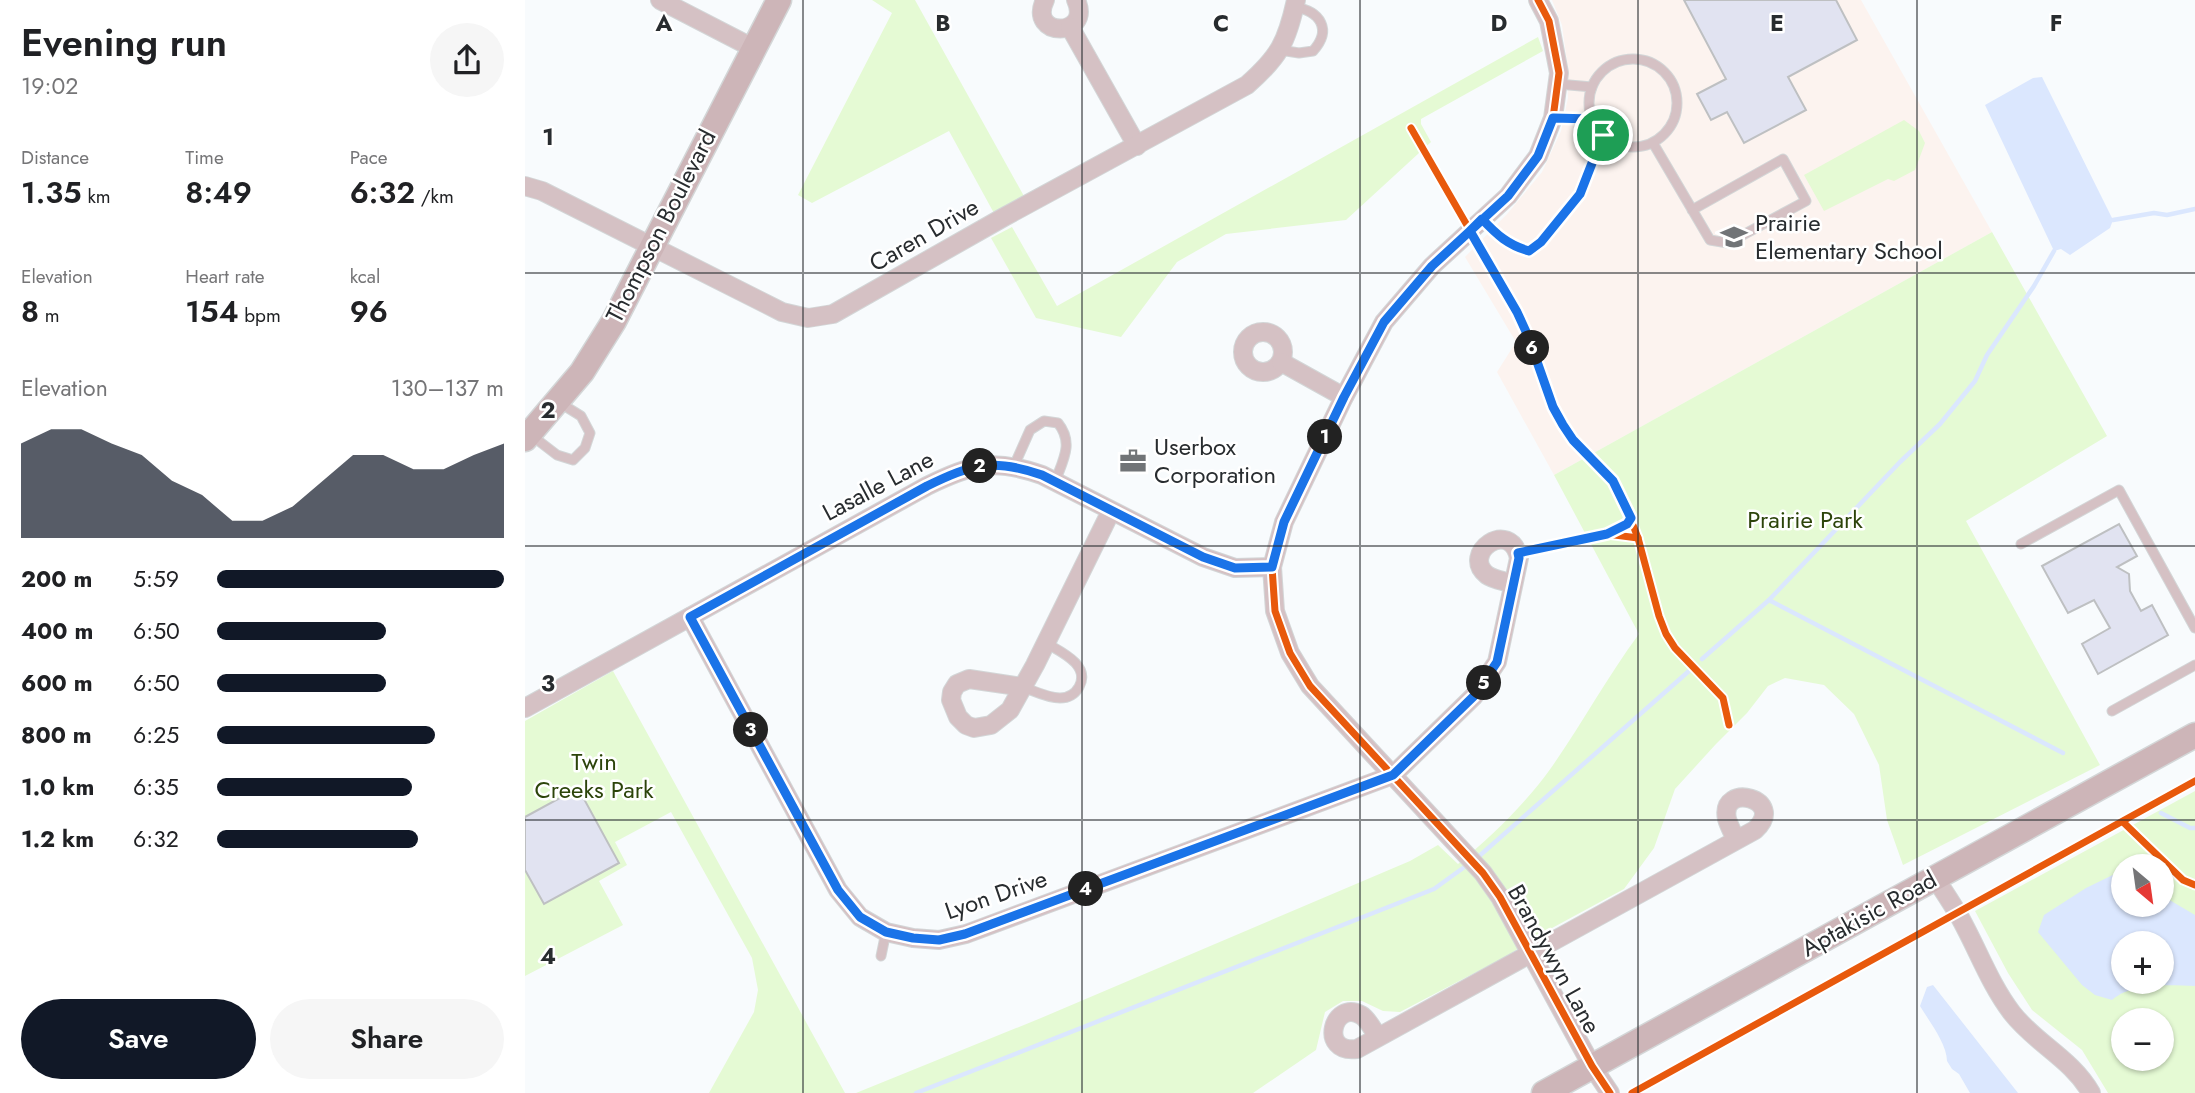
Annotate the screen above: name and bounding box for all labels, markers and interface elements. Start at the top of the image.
text: A [655,6,673,40]
text: B [935,6,951,40]
text: C [1213,6,1229,40]
text: D [1491,6,1508,40]
text: E [1770,6,1784,40]
text: F [2050,6,2062,40]
text: Evening run [21,15,227,70]
button: share [430,23,504,97]
text: 19:02 [21,69,78,103]
pin [1573,105,1633,165]
icon: arrive [1584,116,1622,154]
text: 1 [542,120,554,154]
street label: Thompson Boulevard [597,123,724,328]
text: Distance [21,144,89,171]
text: Time [185,144,224,171]
text: Pace [350,144,388,171]
text: 1.35 [21,171,82,214]
text: 8:49 [185,171,252,214]
text: 6:32 [350,171,415,214]
text: km [82,183,111,210]
text: /km [415,183,454,210]
street label: Caren Drive [862,189,985,280]
place label: Prairie Elementary School [1755,205,1943,268]
school or university icon: Prairie Elementary School [1719,222,1749,252]
text: Elevation [21,263,93,290]
text: Heart rate [185,263,265,290]
text: kcal [350,263,380,290]
text: 8 [21,290,39,333]
text: 154 [185,290,239,333]
text: 96 [350,290,388,333]
text: m [39,302,60,329]
text: bpm [239,302,281,329]
pin: 6 [1515,330,1549,366]
text: 6 [1525,334,1538,361]
text: Elevation [21,371,108,405]
text: 130–137 m [391,371,504,405]
text: 2 [540,393,556,427]
pin: 1 [1307,420,1343,454]
text: 1 [1320,423,1329,450]
place label: Userbox Corporation [1154,429,1276,492]
street label: Lasalle Lane [816,442,940,530]
office icon: Userbox Corporation [1118,446,1148,476]
pin: 2 [963,448,997,484]
text: 2 [973,452,986,479]
park label: Prairie Park [1747,502,1863,537]
text: 200 m [21,562,92,596]
text: 5:59 [133,562,179,596]
text: 400 m [21,614,93,648]
text: 6:50 [133,614,180,648]
text: 600 m [21,666,93,700]
text: 6:50 [133,666,180,700]
text: 3 [541,666,555,700]
pin: 5 [1467,666,1501,700]
text: 5 [1477,669,1490,696]
pin: 3 [733,712,769,748]
text: 3 [745,716,756,743]
text: 800 m [21,718,92,752]
text: 6:25 [133,718,179,752]
park label: Twin Creeks Park [534,744,654,807]
text: 1.0 km [21,770,94,804]
text: 6:35 [133,770,179,804]
text: 1.2 km [21,822,94,856]
text: 6:32 [133,822,179,856]
north arrow [2111,854,2173,917]
map controls [2111,854,2174,1071]
street label: Lyon Drive [940,861,1052,928]
street label: Aptakisic Road [1795,862,1943,965]
pin: 4 [1069,872,1103,906]
text: 4 [1079,875,1092,902]
street label: Brandywyn Lane [1499,878,1610,1040]
button: + [2111,931,2174,994]
text: 4 [540,939,556,973]
button: Save [21,999,256,1079]
button: Share [270,999,504,1079]
button: − [2111,1008,2174,1071]

